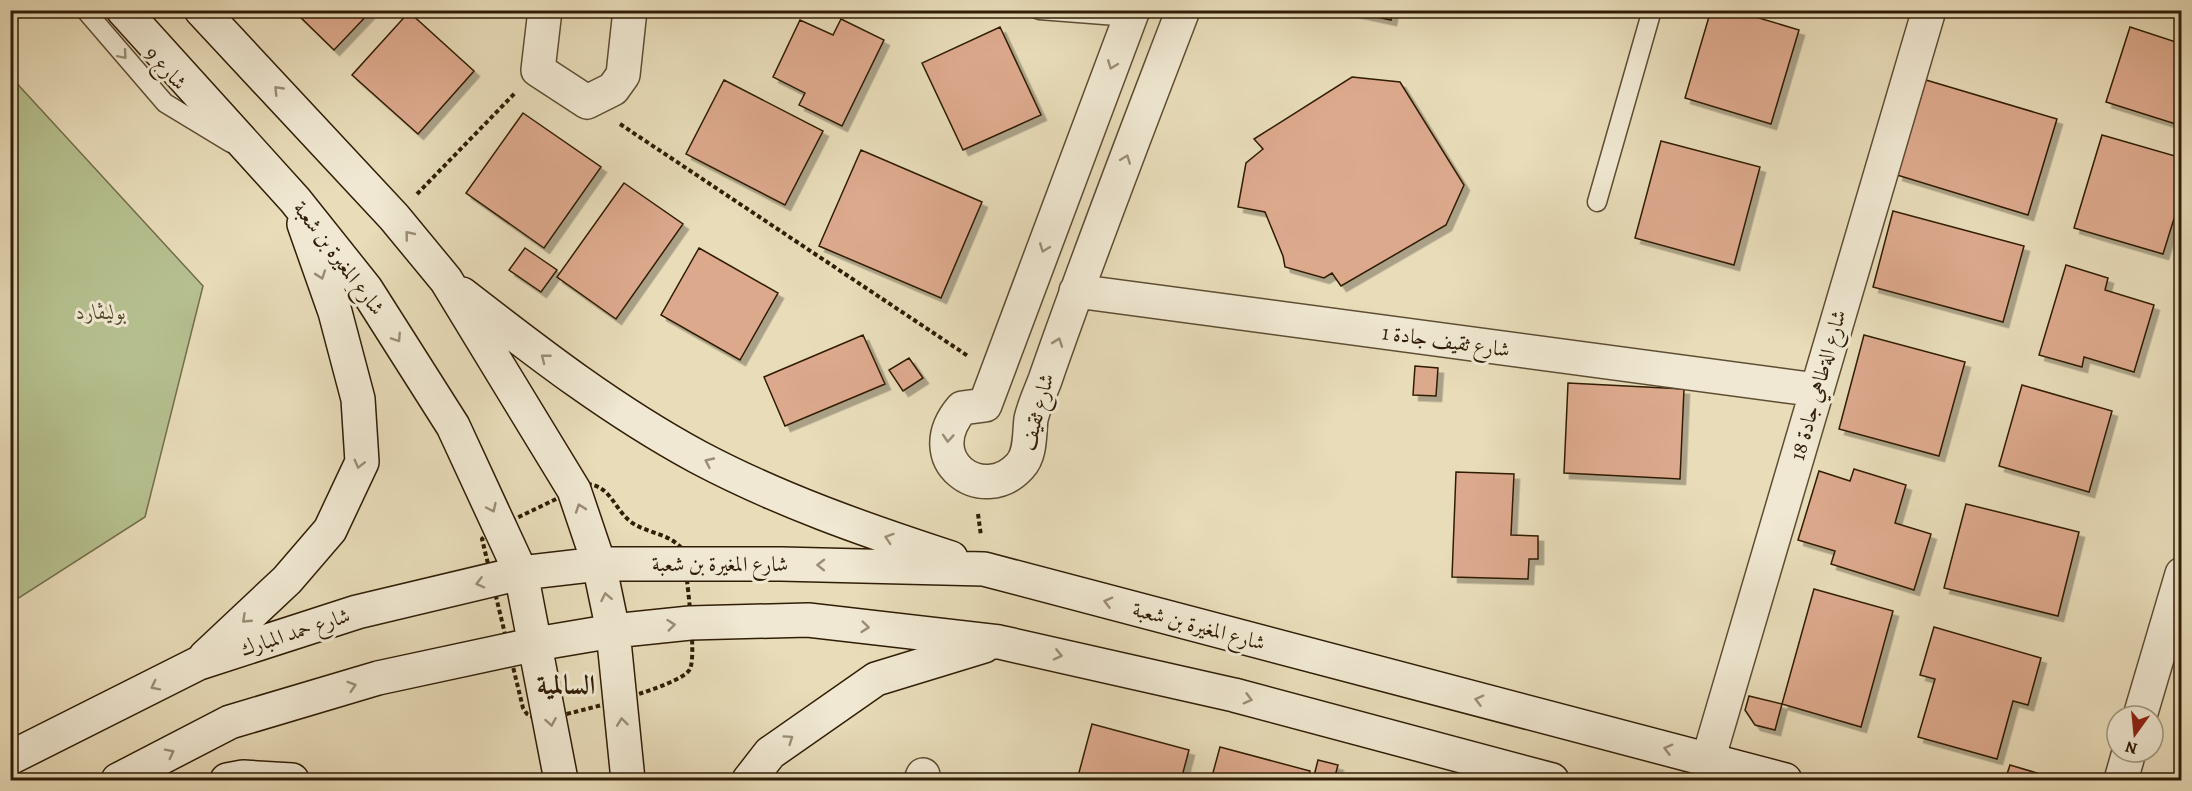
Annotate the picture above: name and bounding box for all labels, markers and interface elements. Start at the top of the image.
street label: شارع 9 [136,40,193,99]
one-way arrow [116,48,127,59]
one-way arrow [1107,59,1120,70]
one-way arrow [274,87,285,98]
one-way arrow [1119,154,1131,165]
street label: شارع المغيرة بن شعبة [284,195,391,323]
one-way arrow [405,231,416,242]
one-way arrow [1039,242,1051,253]
one-way arrow [314,269,327,280]
park label: بوليڤارد [76,298,126,326]
street label: شارع الةطاهي جادة 18 [1783,306,1857,465]
street label: شارع ثقيف جادة 1 [1380,318,1512,368]
one-way arrow [390,331,401,342]
one-way arrow [1051,337,1064,348]
one-way arrow [540,355,551,366]
street label: شارع ثقيف [1013,370,1065,455]
one-way arrow [941,434,954,443]
one-way arrow [705,457,716,469]
one-way arrow [354,459,367,469]
one-way arrow [484,501,496,512]
one-way arrow [575,504,588,514]
one-way arrow [884,533,895,545]
street label: شارع المغيرة بن شعبة [652,550,788,582]
one-way arrow [816,559,825,571]
one-way arrow [475,575,485,588]
one-way arrow [600,593,613,603]
street label: شارع المغيرة بن شعبة [1129,595,1268,661]
one-way arrow [1103,596,1113,609]
street label: شارع حمد المبارك [236,601,355,667]
one-way arrow [243,612,253,623]
one-way arrow [666,619,675,632]
one-way arrow [861,620,870,632]
one-way arrow [1053,648,1063,661]
district label: السالمية [537,667,595,703]
one-way arrow [150,678,161,690]
one-way arrow [346,681,357,693]
one-way arrow [1242,692,1253,704]
one-way arrow [1475,694,1485,707]
north arrow [2105,704,2165,764]
one-way arrow [544,717,556,726]
one-way arrow [616,718,628,727]
one-way arrow [783,735,794,746]
text: N [2123,735,2140,760]
one-way arrow [1663,744,1673,757]
one-way arrow [164,749,175,761]

